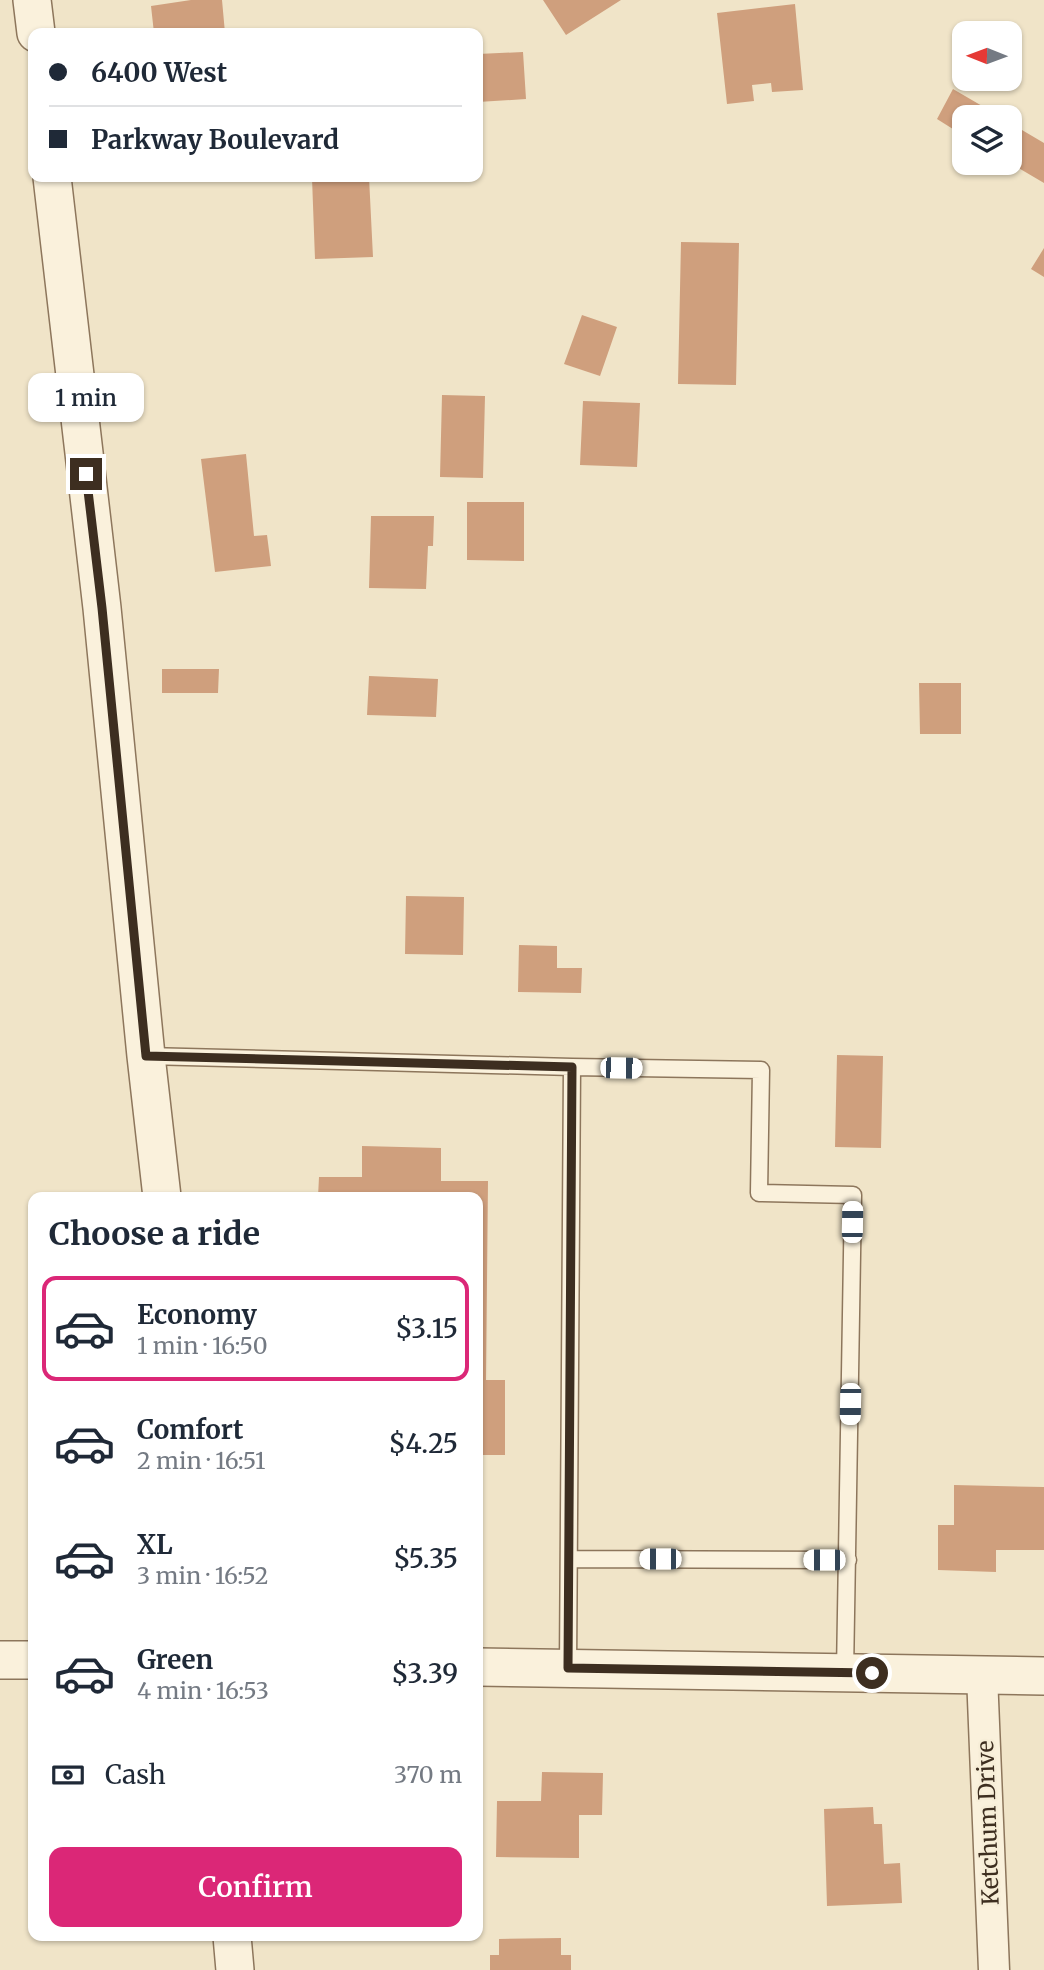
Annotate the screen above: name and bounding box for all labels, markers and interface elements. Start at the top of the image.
north arrow [952,21,1022,91]
map controls [952,21,1022,175]
text: 6400 West [91,56,227,89]
button: layers [952,105,1022,175]
text: Parkway Boulevard [91,123,339,156]
callout: 1 min [28,372,144,421]
text: 1 min [55,383,117,412]
route end [70,458,102,490]
car [600,1057,643,1079]
car [842,1201,863,1243]
text: Choose a ride [49,1214,260,1254]
icon: car [53,1297,116,1360]
text: Economy [137,1298,257,1331]
text: $3.15 [395,1312,458,1345]
text: 1 min · 16:50 [137,1331,268,1360]
car [840,1383,861,1425]
icon: car [53,1412,116,1475]
text: Comfort [137,1413,243,1446]
text: $4.25 [389,1427,458,1460]
text: 2 min · 16:51 [137,1446,266,1475]
icon: car [53,1527,116,1590]
text: XL [137,1528,173,1561]
text: $5.35 [393,1542,458,1575]
car [640,1549,682,1570]
car [804,1550,846,1571]
text: 3 min · 16:52 [137,1561,269,1590]
icon: car [53,1642,116,1705]
text: Green [137,1643,213,1676]
text: $3.39 [391,1657,458,1690]
route start [856,1657,888,1689]
text: 4 min · 16:53 [137,1676,269,1705]
street label: Ketchum Drive [970,1740,1005,1906]
icon: cash [49,1756,87,1794]
text: Cash [105,1758,166,1791]
text: 370 m [394,1760,462,1789]
button: Confirm [49,1847,462,1927]

